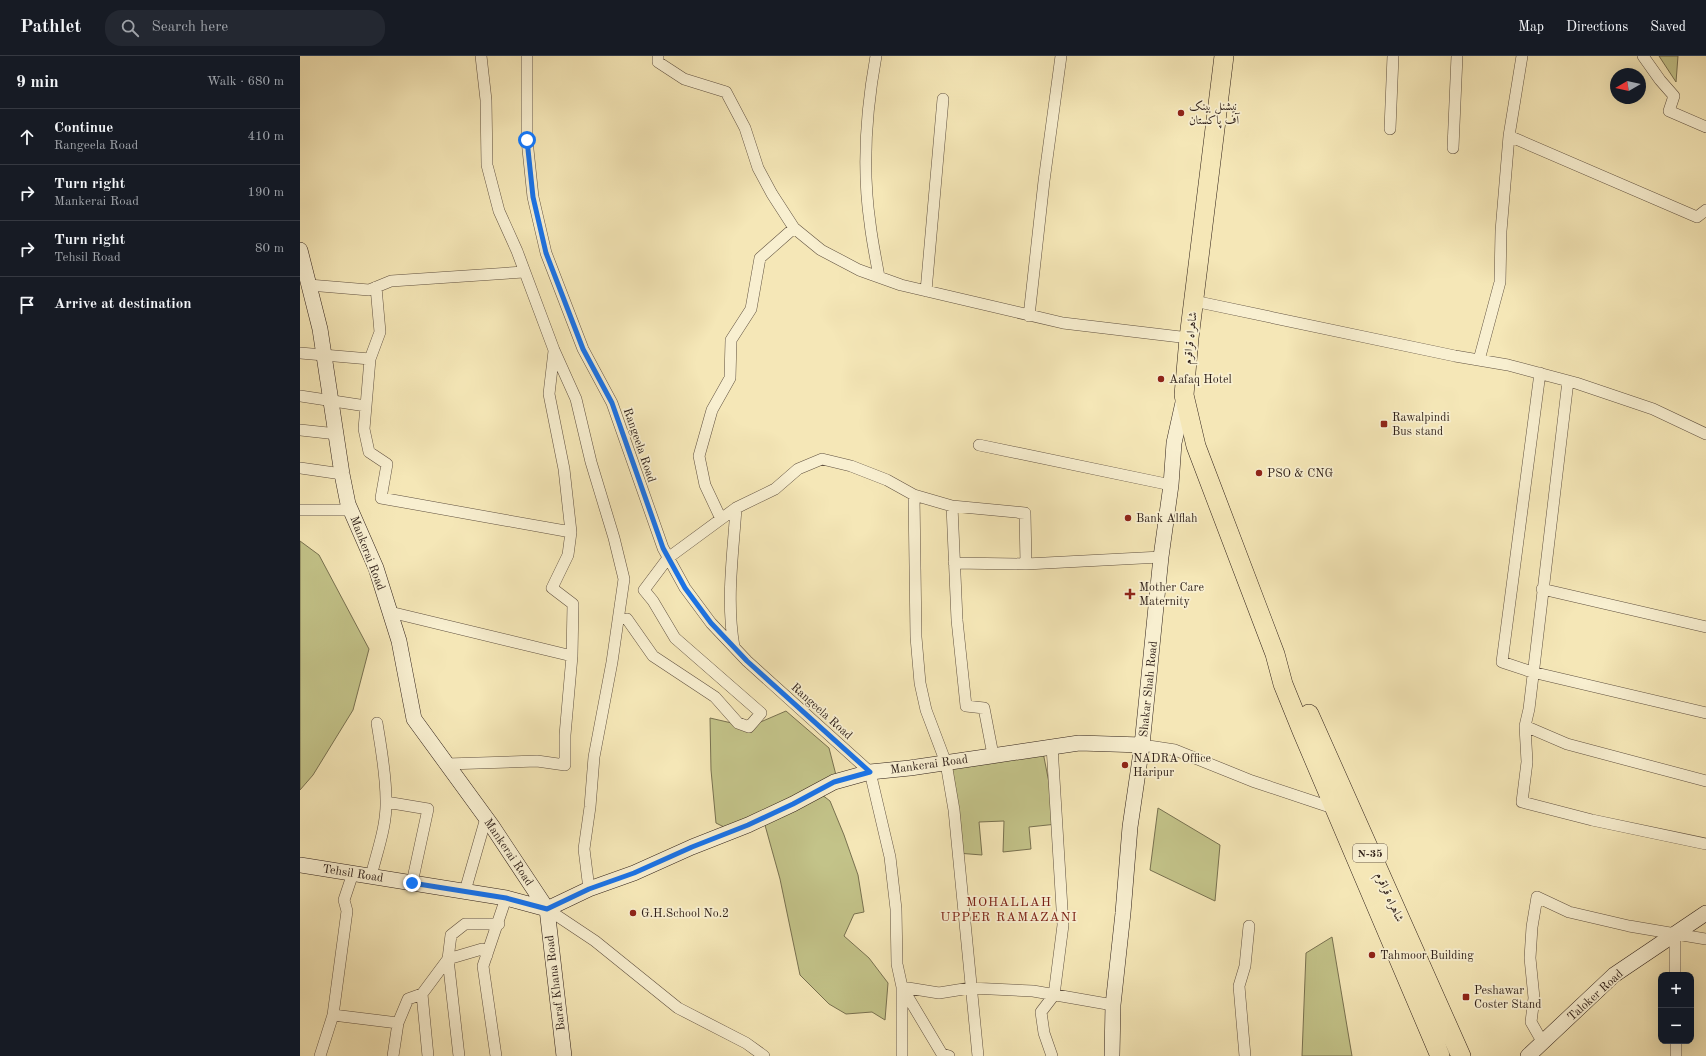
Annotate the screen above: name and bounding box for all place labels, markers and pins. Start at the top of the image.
place label: نیشنل بینک آف پاکستان [1189,100,1240,129]
marker: نیشنل بینک آف پاکستان [1176,108,1186,118]
marker: Aafaq Hotel [1156,374,1166,384]
place label: Aafaq Hotel [1169,374,1232,386]
place label: Rawalpindi Bus stand [1392,412,1450,438]
marker: Rawalpindi Bus stand [1379,419,1389,429]
marker: PSO & CNG [1254,468,1264,478]
place label: PSO & CNG [1267,468,1333,480]
marker: Bank Alflah [1123,513,1133,523]
place label: Bank Alflah [1136,513,1198,525]
place label: Mother Care Maternity [1139,582,1204,608]
marker: Mother Care Maternity [1124,588,1136,600]
place label: NADRA Office Haripur [1133,753,1211,779]
marker: NADRA Office Haripur [1120,760,1130,770]
marker: G.H.School No.2 [628,908,638,918]
place label: G.H.School No.2 [641,908,729,920]
marker: Tahmoor Building [1367,950,1377,960]
place label: Tahmoor Building [1380,950,1474,962]
place label: Peshawar Coster Stand [1474,985,1542,1011]
marker: Peshawar Coster Stand [1461,992,1471,1002]

